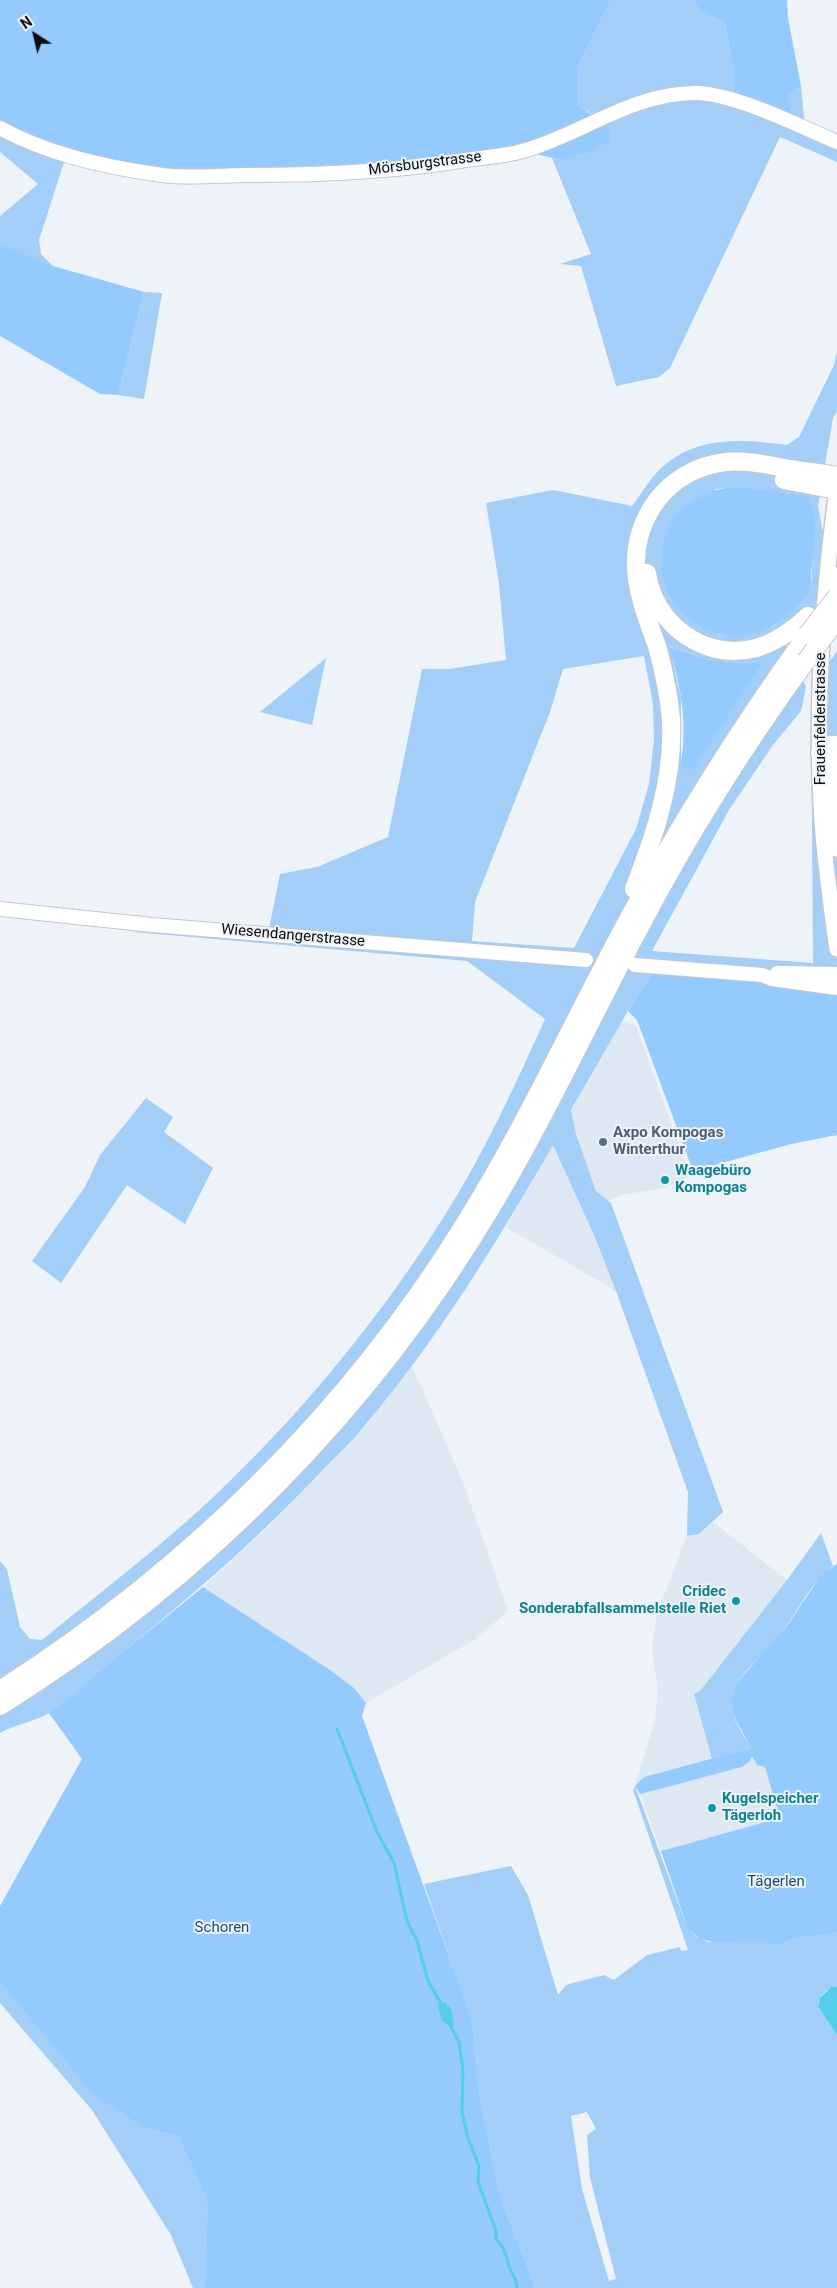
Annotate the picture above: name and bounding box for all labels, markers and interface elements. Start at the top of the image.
north arrow [10,10,60,60]
text: N [18,13,35,32]
street label: Mörsburgstrasse [368,148,482,180]
street label: Frauenfelderstrasse [812,653,830,785]
street label: Wiesendangerstrasse [220,921,366,951]
place label: Axpo Kompogas Winterthur [613,1124,723,1159]
marker: Axpo Kompogas Winterthur [597,1136,609,1148]
place label: Waagebüro Kompogas [675,1162,751,1197]
marker: Waagebüro Kompogas [659,1174,671,1186]
place label: Cridec Sonderabfallsammelstelle Riet [519,1583,726,1618]
marker: Cridec Sonderabfallsammelstelle Riet [730,1595,742,1607]
place label: Kugelspeicher Tägerloh [722,1790,818,1825]
marker: Kugelspeicher Tägerloh [706,1802,718,1814]
park label: Tägerlen [747,1873,805,1891]
park label: Schoren [195,1919,249,1937]

